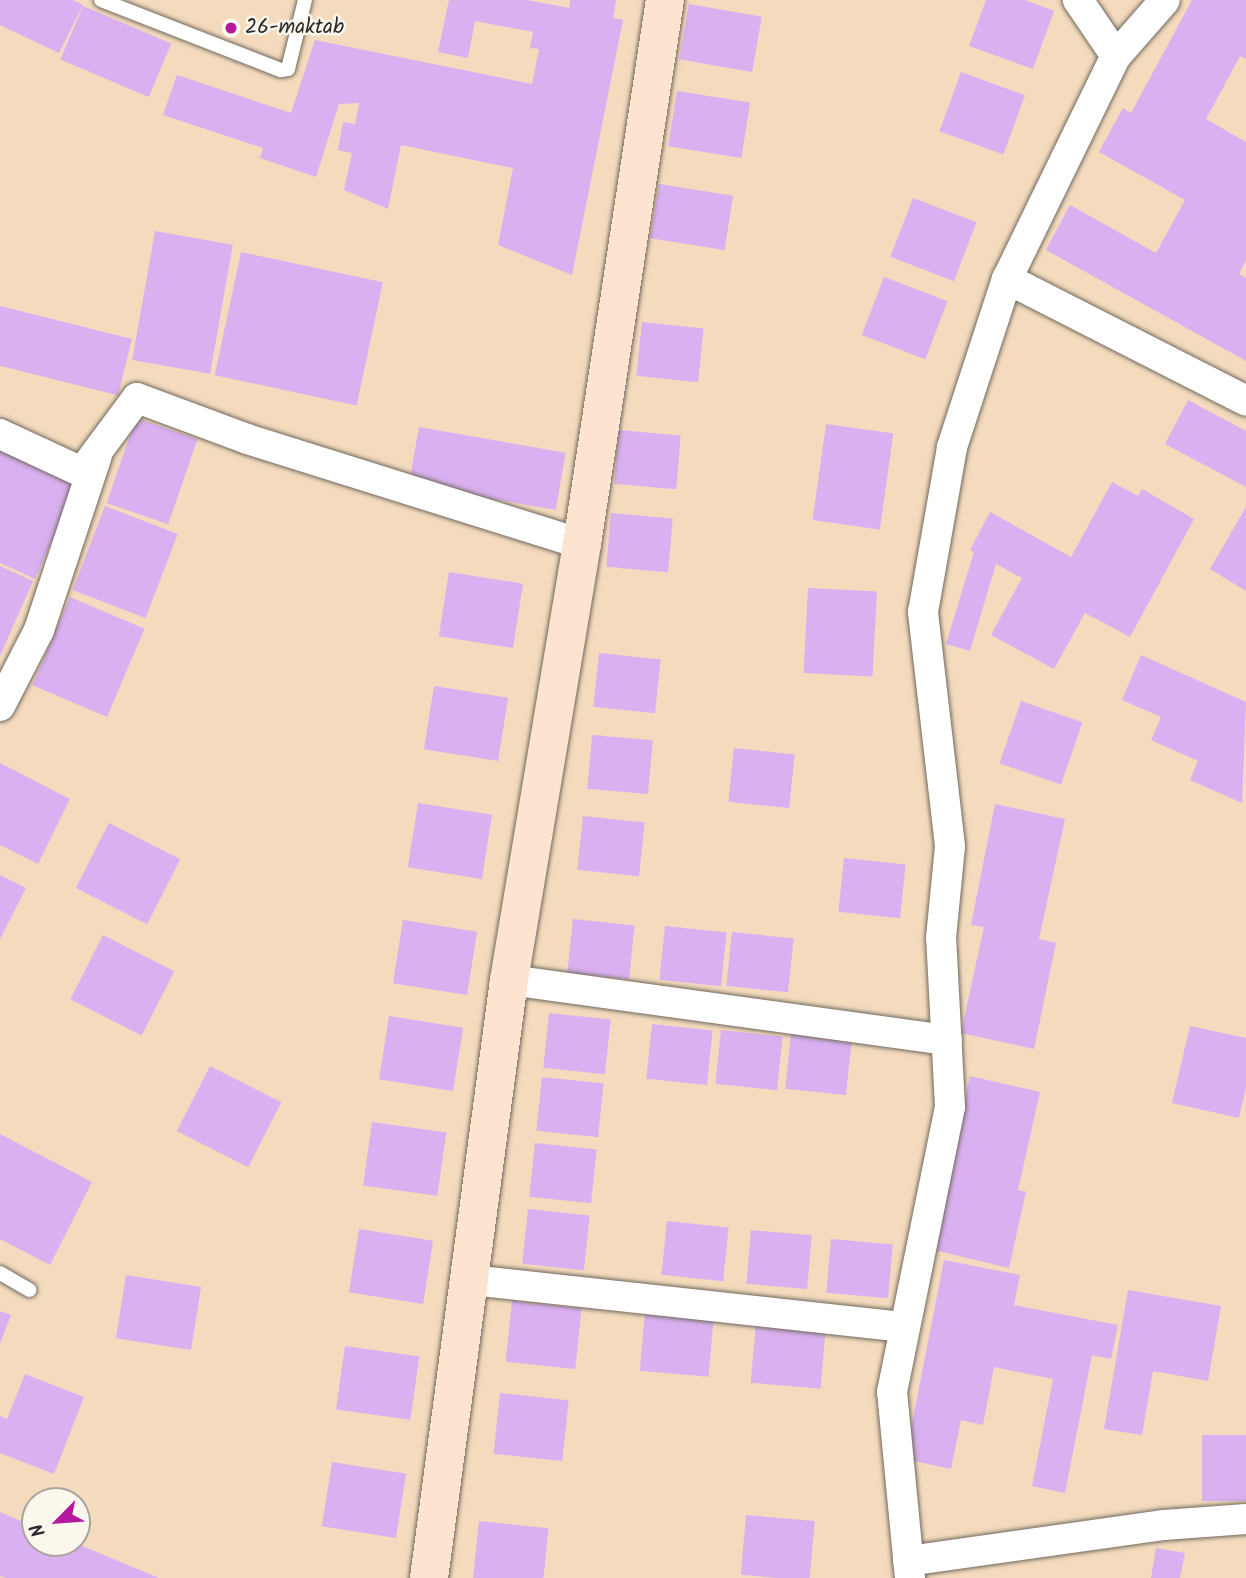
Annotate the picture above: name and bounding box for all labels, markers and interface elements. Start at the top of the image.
place label: 26-maktab [245,15,344,41]
marker: 26-maktab [223,20,239,36]
north arrow [21,1487,91,1557]
text: N [23,1518,55,1542]

